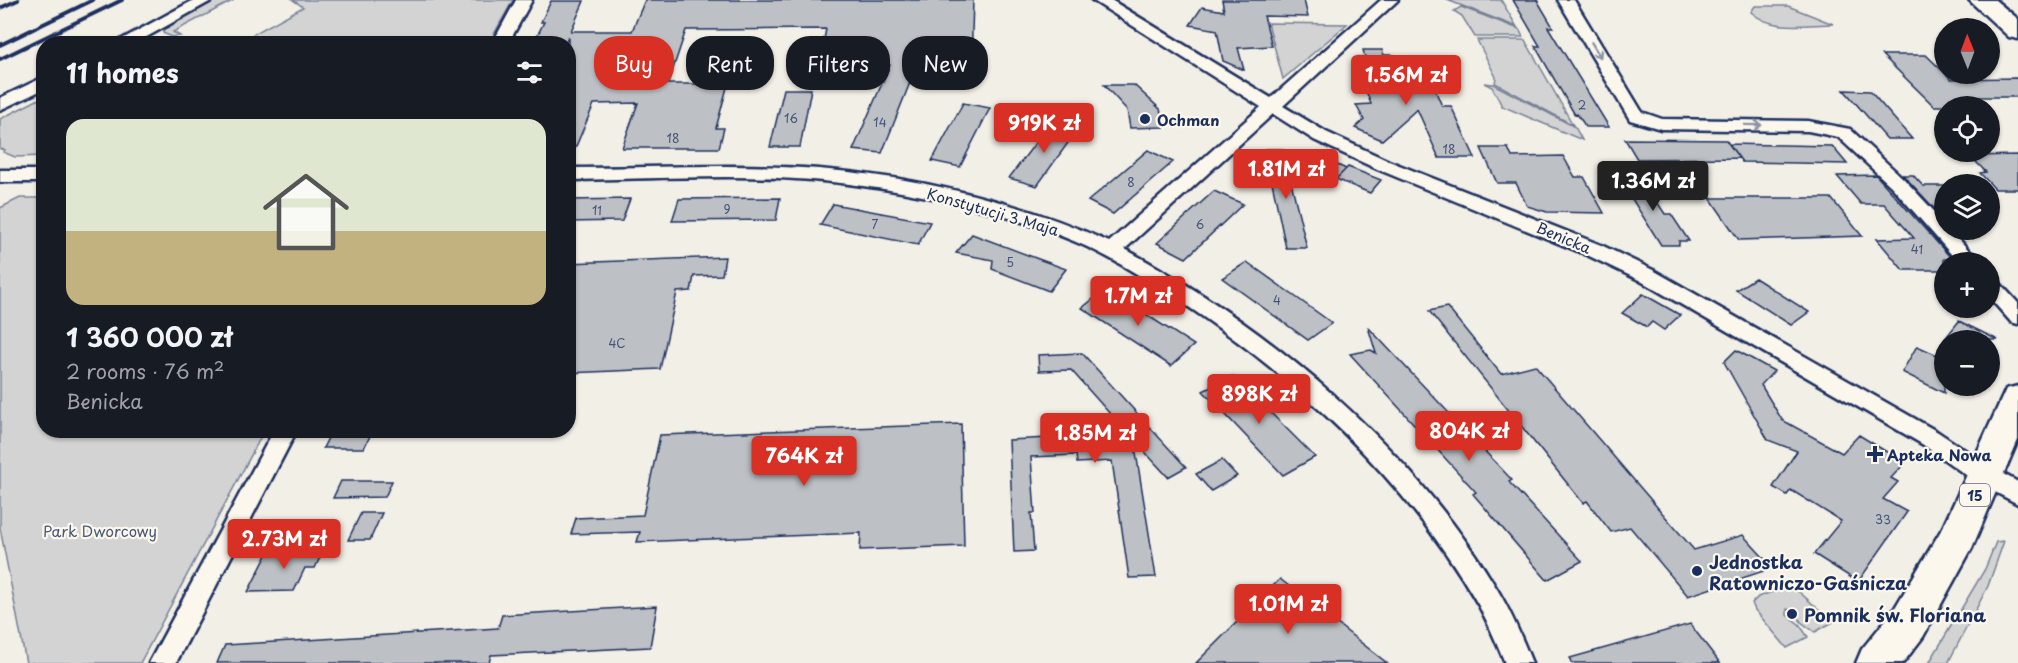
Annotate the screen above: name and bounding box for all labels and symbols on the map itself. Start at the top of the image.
north arrow [1934,18,2000,84]
one-way arrow [1591,41,1603,58]
pin: 1.56M zł [1344,55,1468,106]
house number: 2 [1578,96,1586,114]
pin: 919K zł [989,103,1099,154]
place label: Ochman [1157,108,1219,131]
house number: 16 [784,109,798,127]
marker: Ochman [1138,112,1152,126]
house number: 14 [873,113,887,131]
one-way arrow [1742,119,1762,131]
house number: 18 [667,129,679,147]
house number: 18 [1443,140,1455,158]
pin: 1.81M zł [1224,149,1348,200]
pin: 1.36M zł [1591,161,1715,212]
house number: 8 [1127,173,1135,191]
street label: Konstytucji 3 Maja [924,181,1062,241]
house number: 9 [723,200,731,218]
house number: 11 [592,201,602,219]
house number: 7 [872,215,879,233]
house number: 6 [1196,215,1204,233]
street label: Benicka [1533,215,1596,259]
house number: 41 [1911,240,1923,258]
house number: 5 [1006,253,1014,271]
pin: 1.7M zł [1083,276,1193,327]
house number: 4 [1273,291,1281,309]
house number: 4C [608,334,626,352]
pin: 898K zł [1204,374,1314,425]
pin: 804K zł [1414,411,1524,462]
pin: 1.85M zł [1033,413,1157,464]
pin: 764K zł [749,436,859,487]
place label: Apteka Nowa [1887,443,1992,466]
marker: Apteka Nowa [1868,447,1882,461]
road number: 15 [1960,484,1990,506]
house number: 33 [1875,510,1891,528]
park label: Park Dworcowy [43,519,157,542]
pin: 2.73M zł [222,519,346,570]
place label: Jednostka Ratowniczo-Gaśnicza [1709,548,1907,596]
marker: Jednostka Ratowniczo-Gaśnicza [1690,564,1704,578]
pin: 1.01M zł [1226,584,1350,635]
place label: Pomnik św. Floriana [1804,601,1986,628]
marker: Pomnik św. Floriana [1785,607,1799,621]

